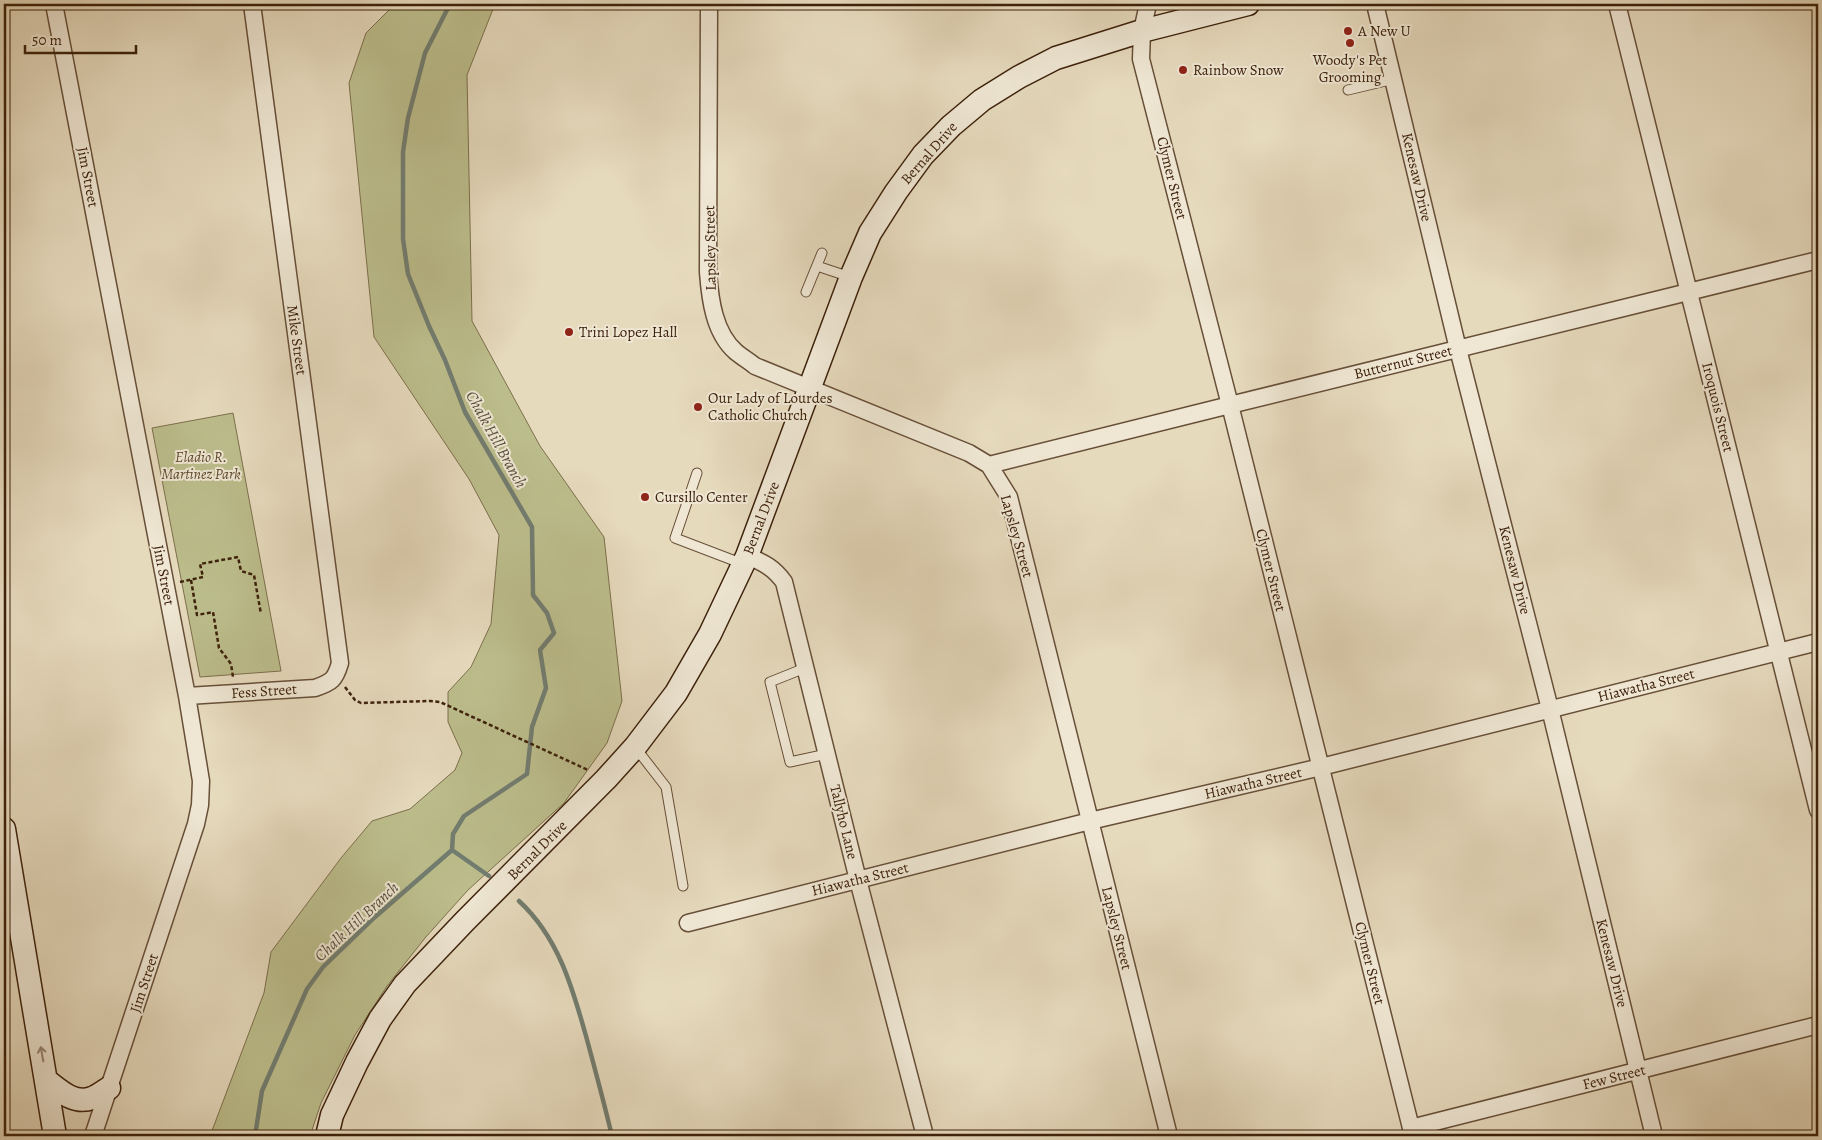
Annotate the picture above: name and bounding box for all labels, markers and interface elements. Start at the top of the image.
place label: A New U [1357,21,1411,41]
scale bar [25,22,136,54]
marker: A New U [1342,25,1354,37]
text: 50 m [32,30,62,50]
marker: Woody's Pet Grooming [1344,37,1356,49]
place label: Woody's Pet Grooming [1312,50,1387,87]
place label: Rainbow Snow [1193,60,1284,80]
marker: Rainbow Snow [1177,64,1189,76]
street label: Bernal Drive [896,117,962,189]
street label: Kenesaw Drive [1397,131,1437,224]
street label: Clymer Street [1152,135,1192,221]
street label: Jim Street [72,145,104,209]
street label: Lapsley Street [699,205,721,291]
street label: Mike Street [282,304,312,376]
place label: Trini Lopez Hall [579,322,677,342]
marker: Trini Lopez Hall [563,326,575,338]
street label: Butternut Street [1352,340,1454,384]
street label: Iroquois Street [1697,360,1739,454]
water label: Chalk Hill Branch [460,387,532,492]
place label: Our Lady of Lourdes Catholic Church [708,388,833,425]
marker: Our Lady of Lourdes Catholic Church [692,401,704,413]
park label: Eladio R. Martinez Park [161,447,241,484]
street label: Bernal Drive [738,478,784,557]
place label: Cursillo Center [655,487,748,507]
marker: Cursillo Center [639,491,651,503]
street label: Lapsley Street [996,492,1038,580]
street label: Kenesaw Drive [1494,524,1536,617]
street label: Clymer Street [1251,527,1291,613]
street label: Jim Street [148,543,180,607]
street label: Hiawatha Street [1595,663,1697,707]
street label: Fess Street [231,679,297,703]
street label: Hiawatha Street [1202,762,1304,804]
street label: Tallyho Lane [825,782,863,862]
street label: Bernal Drive [503,816,571,884]
street label: Hiawatha Street [809,857,911,901]
water label: Chalk Hill Branch [310,877,404,967]
street label: Lapsley Street [1097,884,1137,972]
street label: Kenesaw Drive [1591,917,1633,1010]
street label: Clymer Street [1350,920,1390,1006]
street label: Jim Street [125,951,163,1015]
one-way arrow [36,1046,46,1062]
street label: Few Street [1580,1060,1648,1094]

